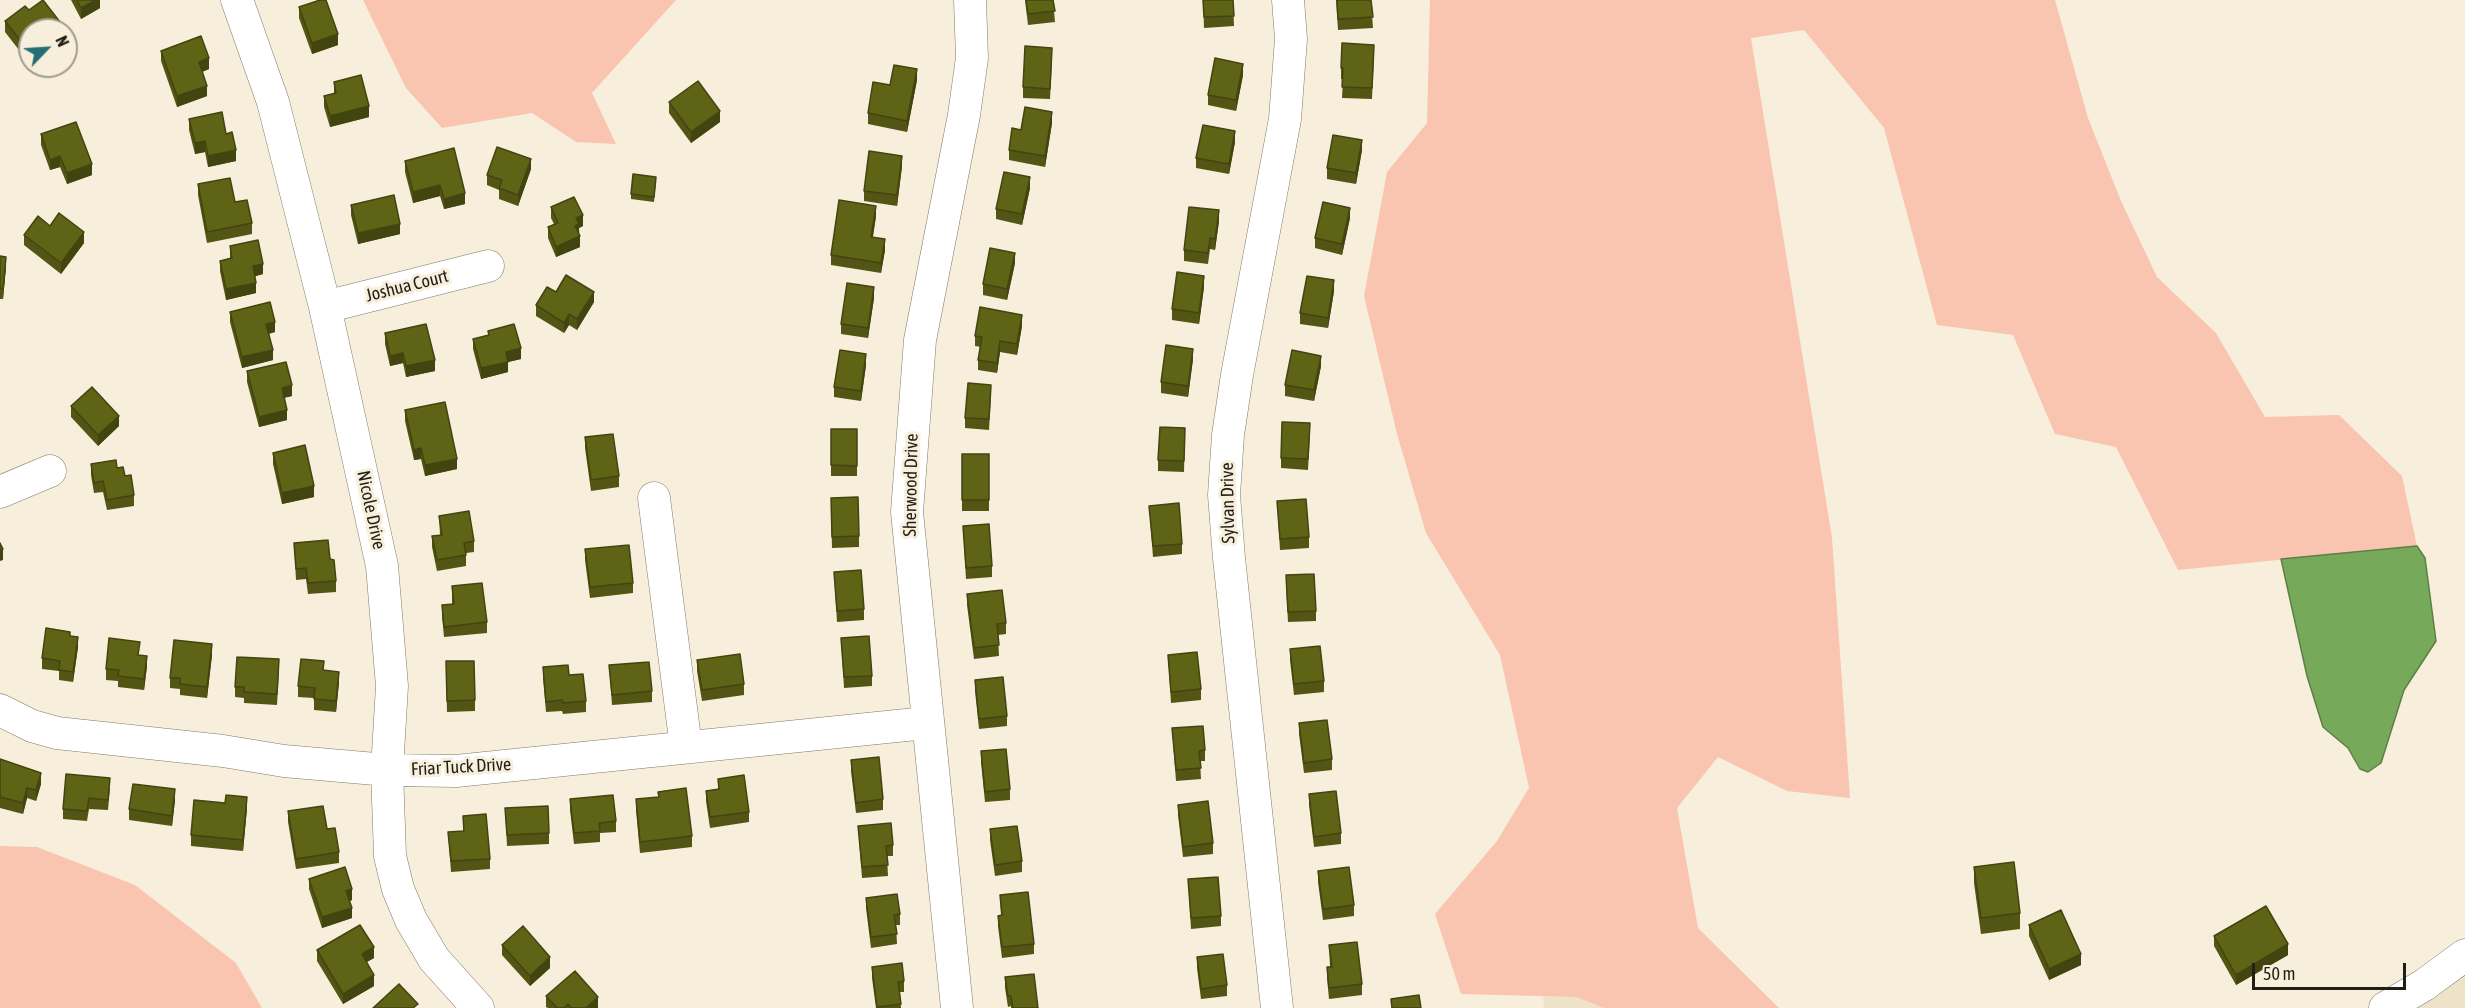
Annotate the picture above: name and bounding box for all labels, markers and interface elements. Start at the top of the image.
north arrow [18,18,78,78]
text: N [52,33,73,49]
street label: Joshua Court [363,265,451,307]
street label: Sherwood Drive [899,433,923,537]
street label: Sylvan Drive [1216,462,1240,544]
street label: Nicole Drive [352,469,390,551]
street label: Friar Tuck Drive [410,754,512,780]
scale bar [2255,951,2410,989]
text: 50 m [2263,963,2295,984]

